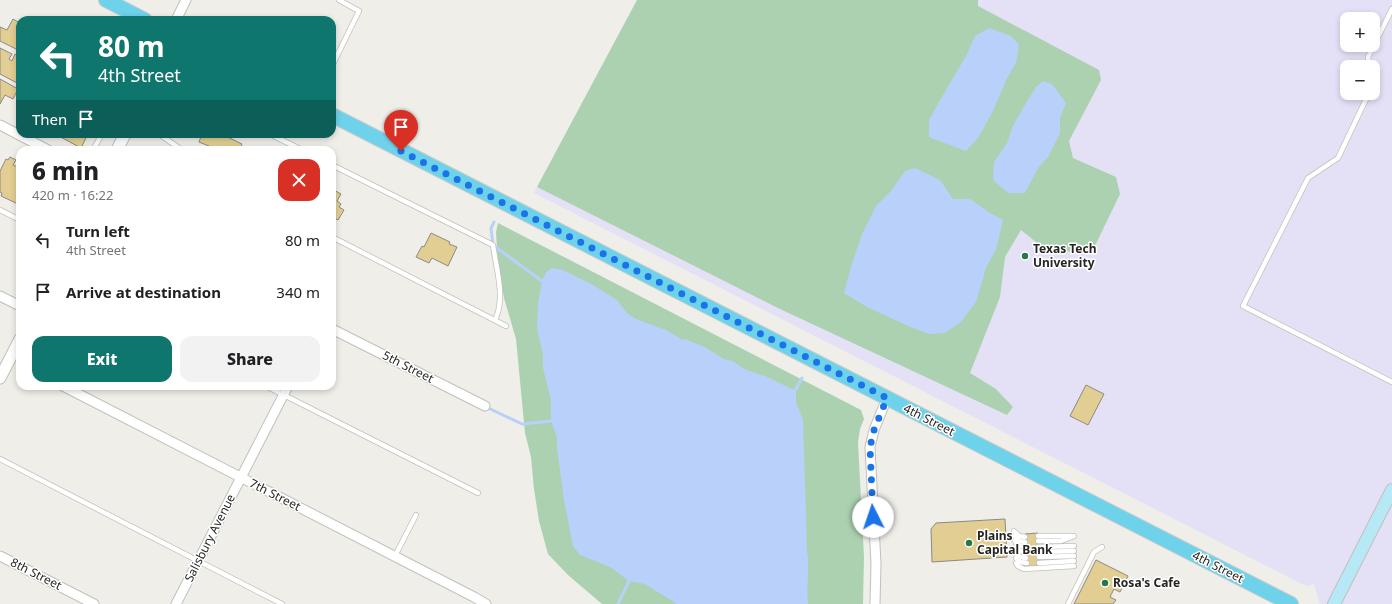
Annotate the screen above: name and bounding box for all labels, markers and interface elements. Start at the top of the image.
map controls [1340,12,1380,100]
button: + [1340,12,1380,52]
text: 80 m [98,27,165,65]
icon: left [32,32,84,84]
button: − [1340,60,1380,100]
text: 4th Street [98,63,181,87]
icon: arrive [75,108,97,130]
text: Then [32,109,67,129]
pin [384,110,418,151]
icon: arrive [390,116,412,138]
text: 6 min [32,154,99,187]
button: close [278,159,320,201]
text: 420 m · 16:22 [32,186,113,204]
text: Turn left [66,221,130,241]
icon: left [32,229,54,251]
text: 80 m [285,230,320,250]
place label: Texas Tech University [1033,240,1097,271]
text: 4th Street [66,241,126,259]
marker: Texas Tech University [1020,251,1030,261]
icon: arrive [32,281,54,303]
text: Arrive at destination [66,282,221,302]
text: 340 m [276,282,320,302]
button: Exit [32,336,172,382]
button: Share [180,336,320,382]
street label: 5th Street [380,346,437,387]
street label: 4th Street [901,399,958,440]
street label: 7th Street [247,474,304,515]
street label: Salisbury Avenue [180,491,239,585]
position arrow [852,496,894,538]
place label: Plains Capital Bank [977,527,1053,558]
marker: Plains Capital Bank [964,538,974,548]
street label: 4th Street [1190,546,1247,587]
street label: 8th Street [8,553,65,594]
place label: Rosa's Cafe [1113,574,1180,591]
marker: Rosa's Cafe [1100,578,1110,588]

